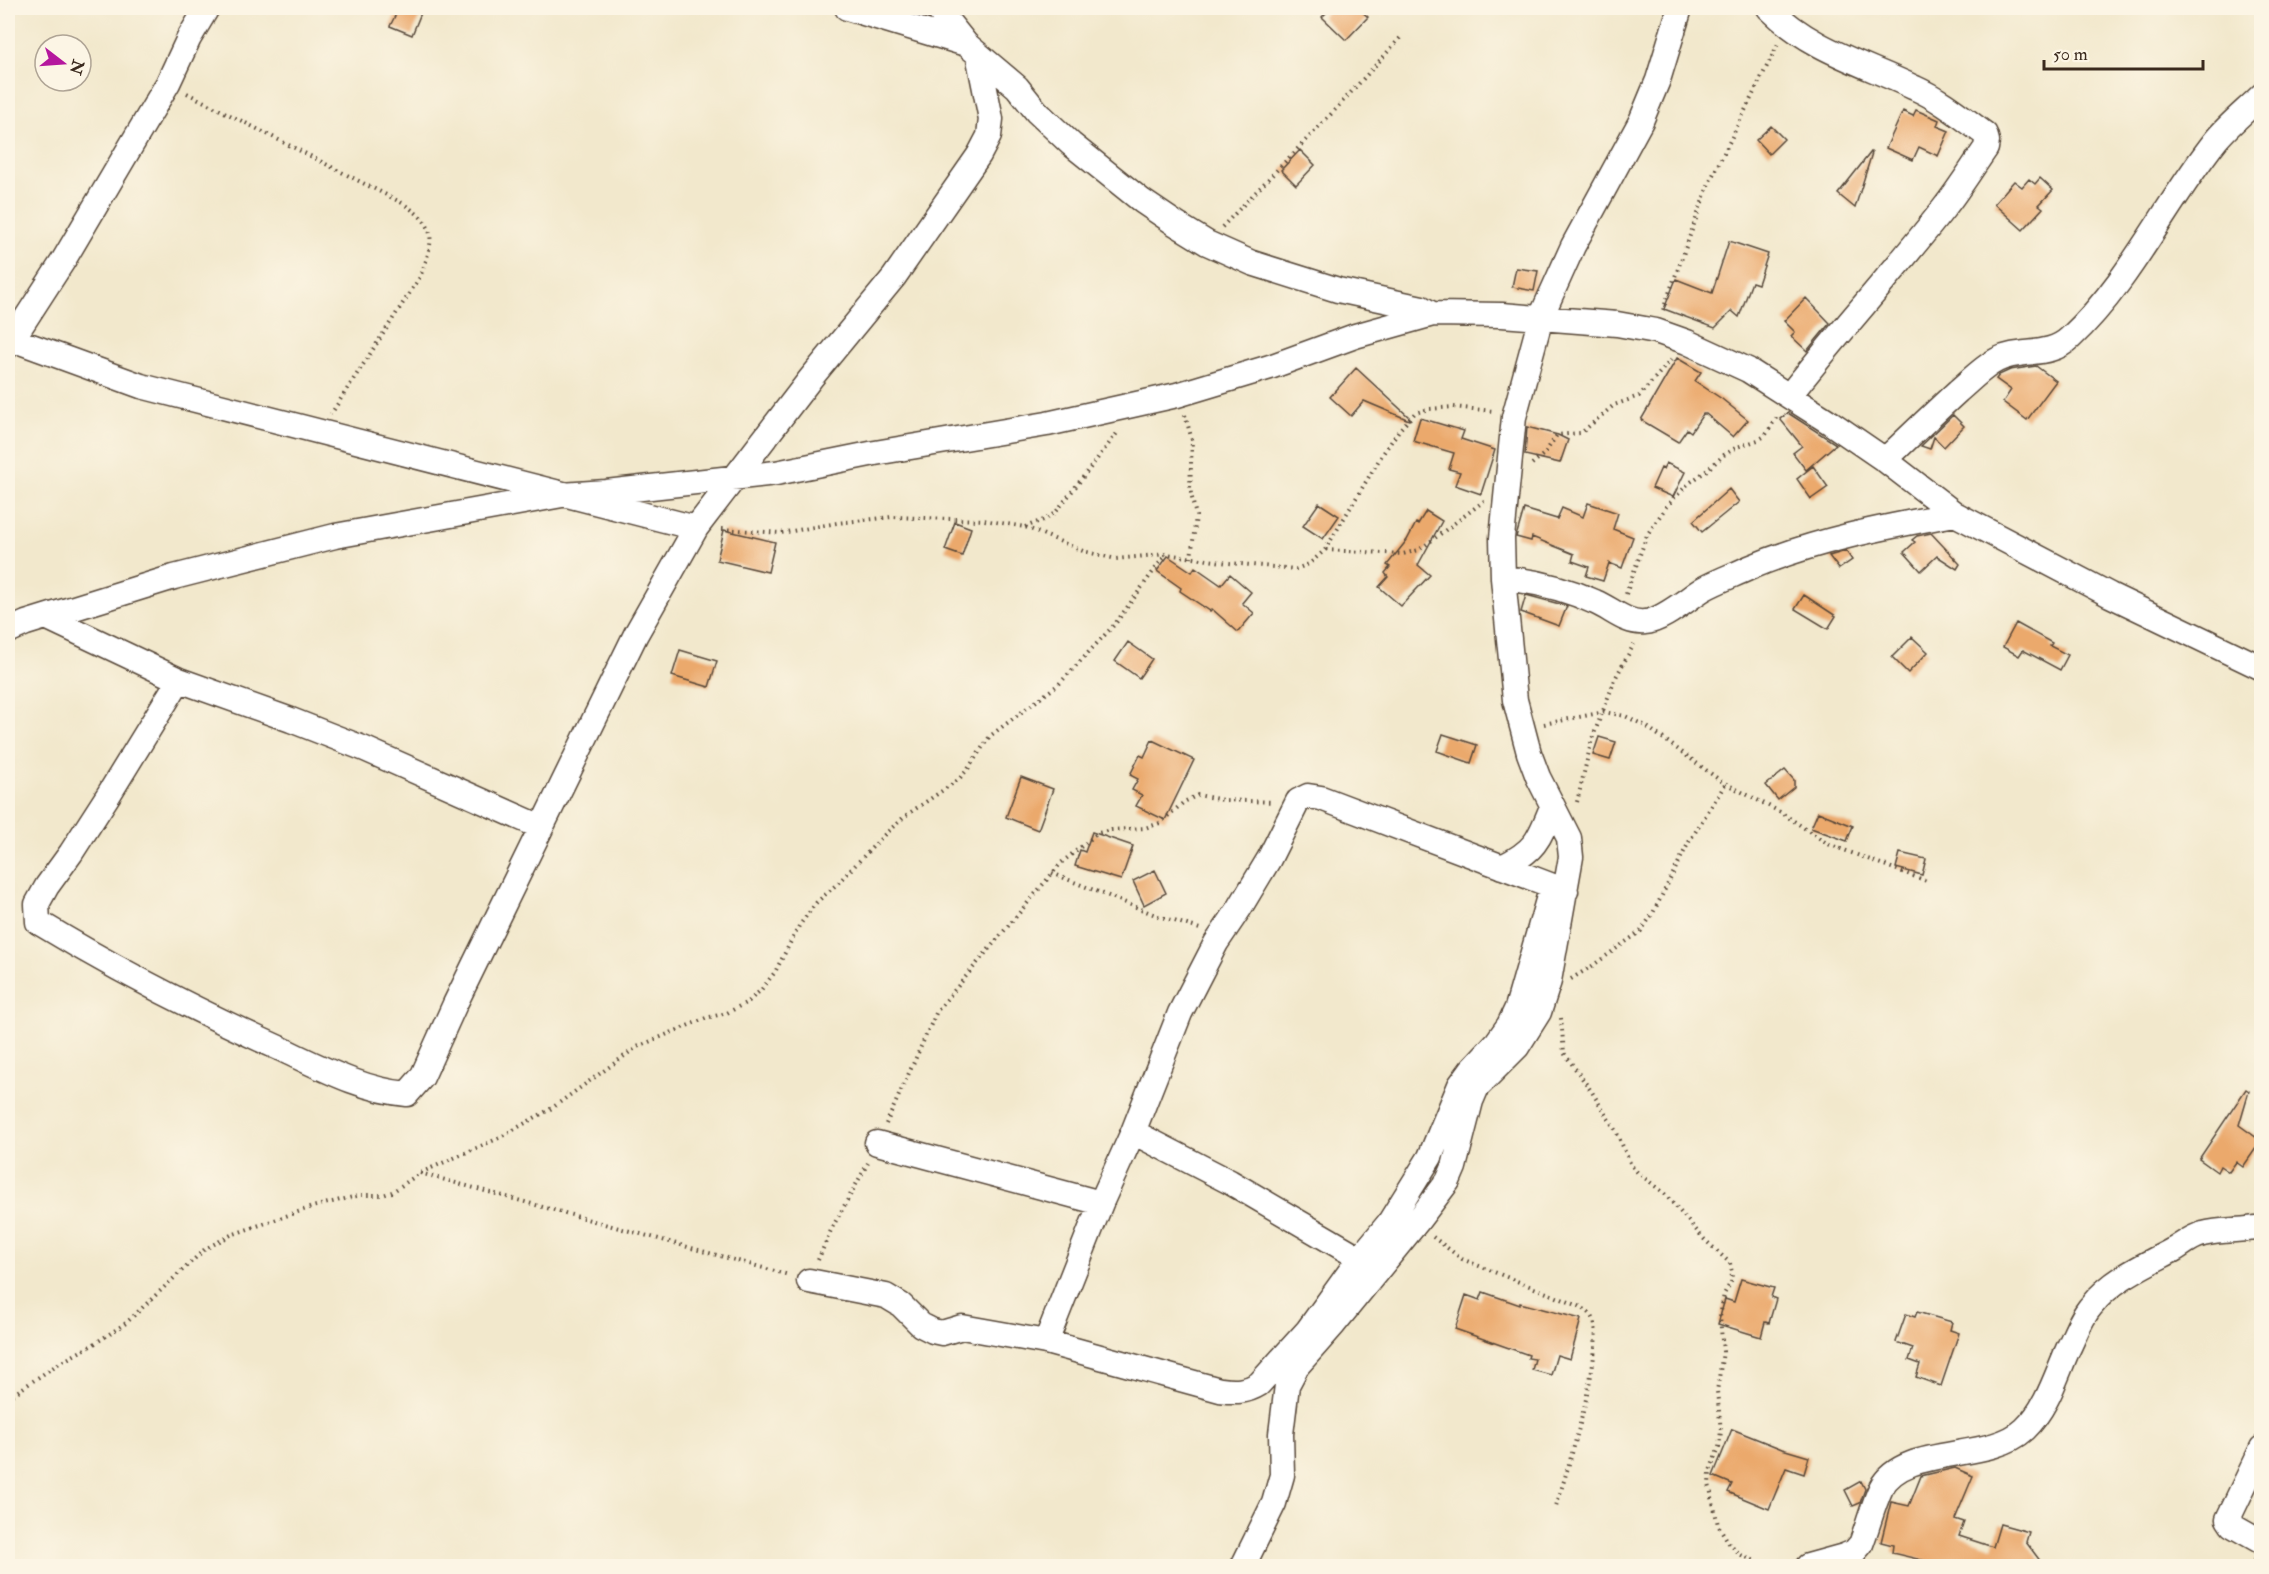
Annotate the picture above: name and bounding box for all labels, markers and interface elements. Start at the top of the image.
north arrow [33,33,93,93]
scale bar [2044,33,2203,71]
text: 50 m [2053,43,2088,66]
text: N [65,56,88,78]

